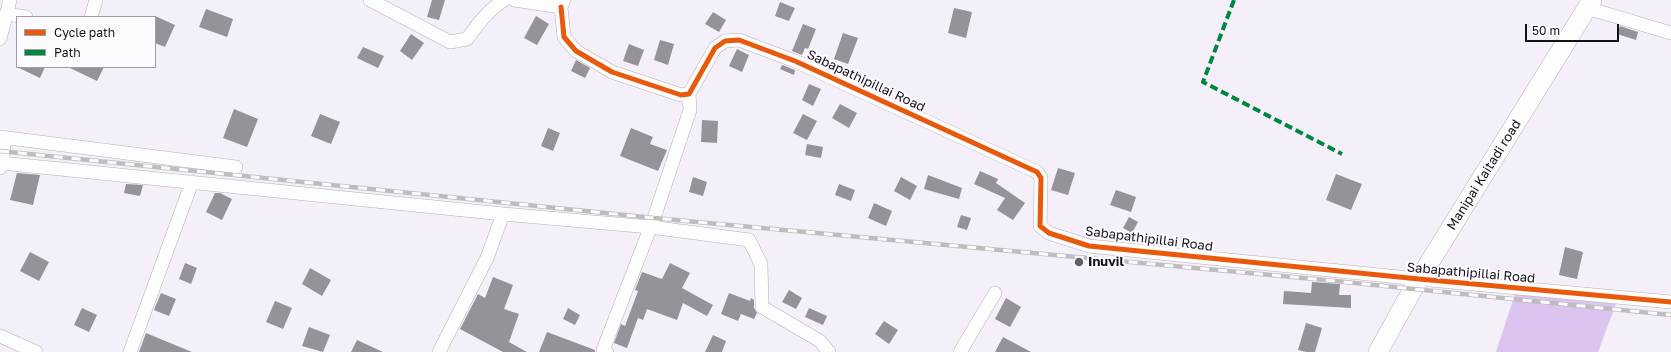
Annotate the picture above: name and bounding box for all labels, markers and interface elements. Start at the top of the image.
legend [16,16,156,68]
scale bar [1527,16,1621,42]
text: 50 m [1532,23,1560,38]
text: Cycle path [54,25,115,40]
text: Path [54,45,81,60]
street label: Sabapathipillai Road [804,47,928,115]
street label: Manipai Kaitadi road [1444,117,1524,233]
street label: Sabapathipillai Road [1084,223,1214,255]
place label: Inuvil [1088,254,1124,270]
marker: Inuvil [1073,256,1085,268]
street label: Sabapathipillai Road [1406,260,1536,286]

